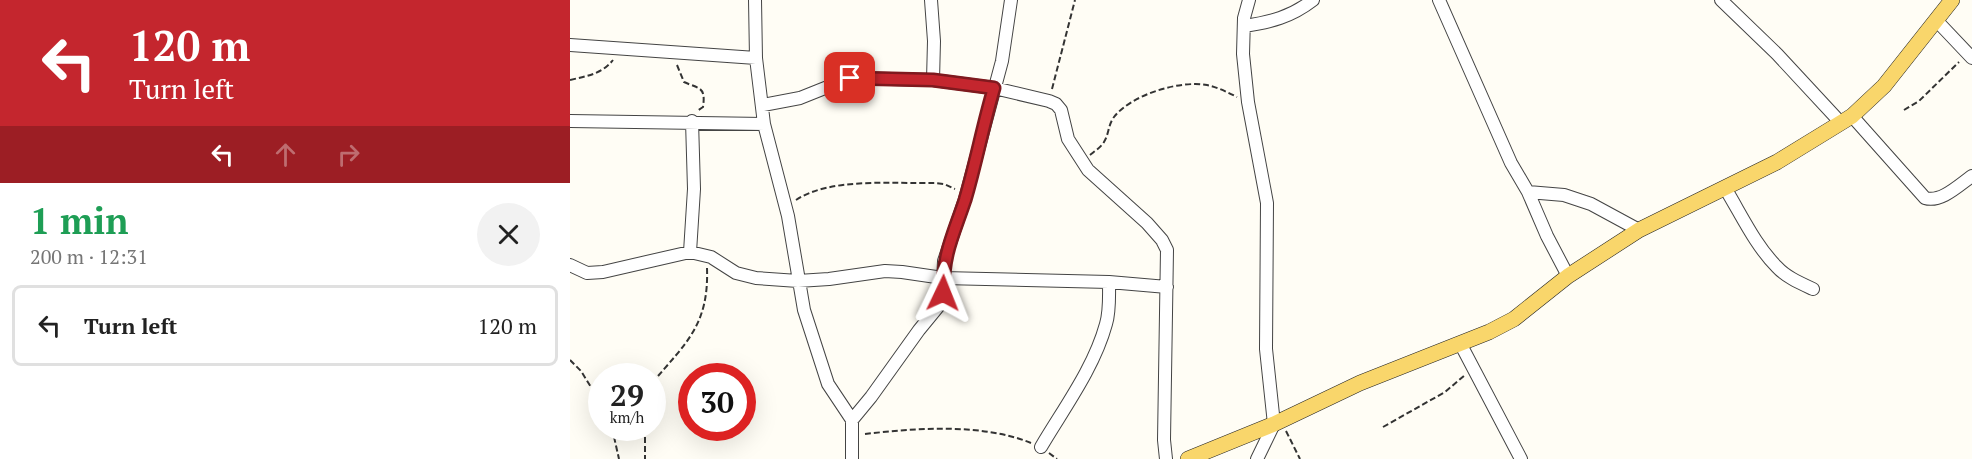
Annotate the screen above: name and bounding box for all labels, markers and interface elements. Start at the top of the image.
text: 120 m [129,17,250,73]
icon: left [30,24,108,102]
pin [824,52,875,103]
icon: arrive [833,61,866,94]
text: Turn left [129,71,234,107]
icon: left [206,138,239,171]
icon: ahead [269,138,302,171]
icon: right [332,138,365,171]
text: 1 min [30,197,128,244]
button: close [477,203,540,266]
text: 200 m · 12:31 [30,243,148,270]
position arrow [911,261,975,325]
icon: left [33,309,66,342]
text: Turn left [84,311,177,340]
text: 120 m [477,311,537,340]
speed limit sign: 30 [678,363,756,441]
text: 29 [610,375,644,415]
text: km/h [610,407,644,427]

